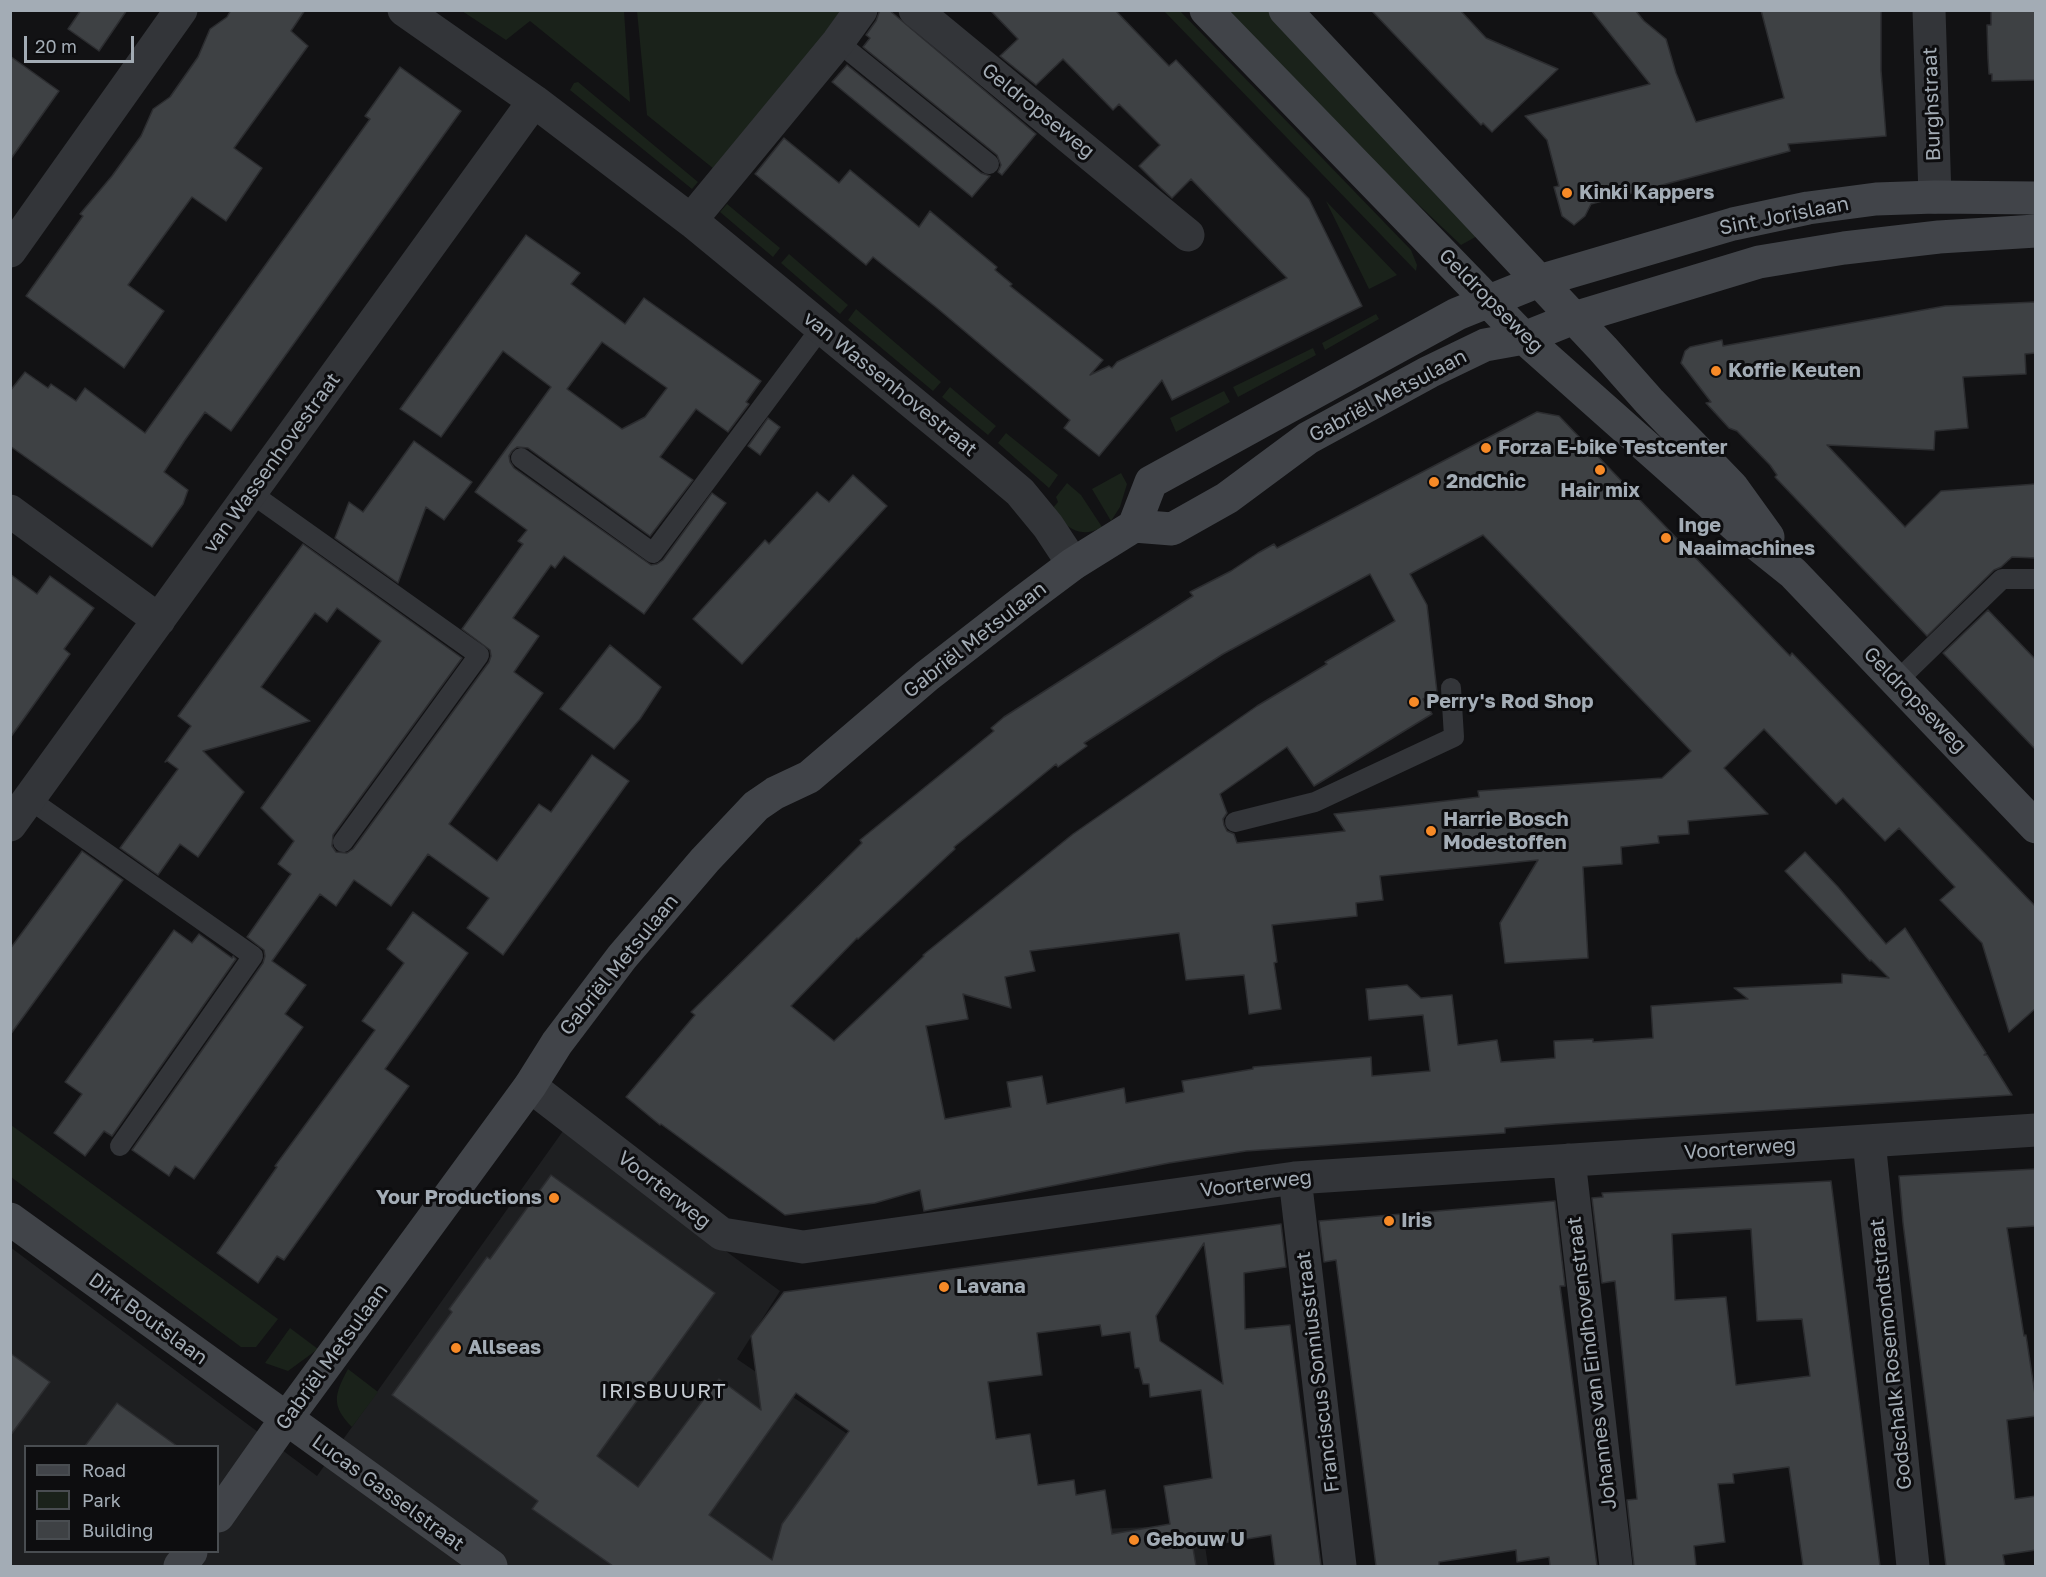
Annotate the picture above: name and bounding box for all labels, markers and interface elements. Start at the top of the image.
scale bar [27,24,136,62]
text: 20 m [35,35,77,57]
street label: Burghstraat [1918,46,1946,162]
street label: Geldropseweg [977,58,1099,164]
place label: Kinki Kappers [1579,181,1714,205]
marker: Kinki Kappers [1560,186,1574,200]
street label: Sint Jorislaan [1717,192,1851,240]
street label: Geldropseweg [1434,244,1548,358]
street label: van Wassenhovestraat [798,306,982,462]
street label: Gabriël Metsulaan [1305,344,1471,448]
place label: Koffie Keuten [1728,359,1861,383]
marker: Koffie Keuten [1709,364,1723,378]
street label: van Wassenhovestraat [199,368,345,558]
place label: Forza E-bike Testcenter [1498,436,1728,460]
marker: Forza E-bike Testcenter [1479,441,1493,455]
marker: Hair mix [1593,463,1607,477]
place label: 2ndChic [1446,470,1526,494]
marker: 2ndChic [1427,475,1441,489]
place label: Hair mix [1560,479,1640,503]
place label: Inge Naaimachines [1678,514,1815,561]
marker: Inge Naaimachines [1659,531,1673,545]
street label: Gabriël Metsulaan [899,577,1051,703]
street label: Geldropseweg [1858,642,1972,758]
place label: Perry's Rod Shop [1426,690,1593,714]
marker: Perry's Rod Shop [1407,695,1421,709]
place label: Harrie Bosch Modestoffen [1443,808,1569,855]
marker: Harrie Bosch Modestoffen [1424,824,1438,838]
street label: Gabriël Metsulaan [555,890,683,1040]
street label: Voorterweg [1683,1133,1797,1165]
street label: Voorterweg [612,1146,716,1234]
street label: Voorterweg [1199,1165,1313,1203]
place label: Your Productions [376,1186,542,1210]
marker: Your Productions [547,1191,561,1205]
place label: Iris [1401,1209,1432,1233]
marker: Iris [1382,1214,1396,1228]
street label: Johannes van Eindhovenstraat [1562,1215,1622,1511]
street label: Godschalk Rosemondtstraat [1865,1217,1917,1491]
street label: Franciscus Sonniusstraat [1291,1250,1345,1494]
street label: Dirk Boutslaan [84,1268,212,1370]
place label: Lavana [956,1275,1025,1299]
street label: Gabriël Metsulaan [271,1279,393,1435]
marker: Lavana [937,1280,951,1294]
place label: Allseas [468,1336,541,1360]
marker: Allseas [449,1341,463,1355]
district label: IRISBUURT [601,1378,727,1404]
street label: Lucas Gasselstraat [307,1430,469,1556]
legend [24,1445,219,1553]
text: Road [82,1459,126,1481]
text: Park [82,1489,121,1511]
text: Building [82,1519,153,1541]
place label: Gebouw U [1146,1528,1245,1552]
marker: Gebouw U [1127,1533,1141,1547]

